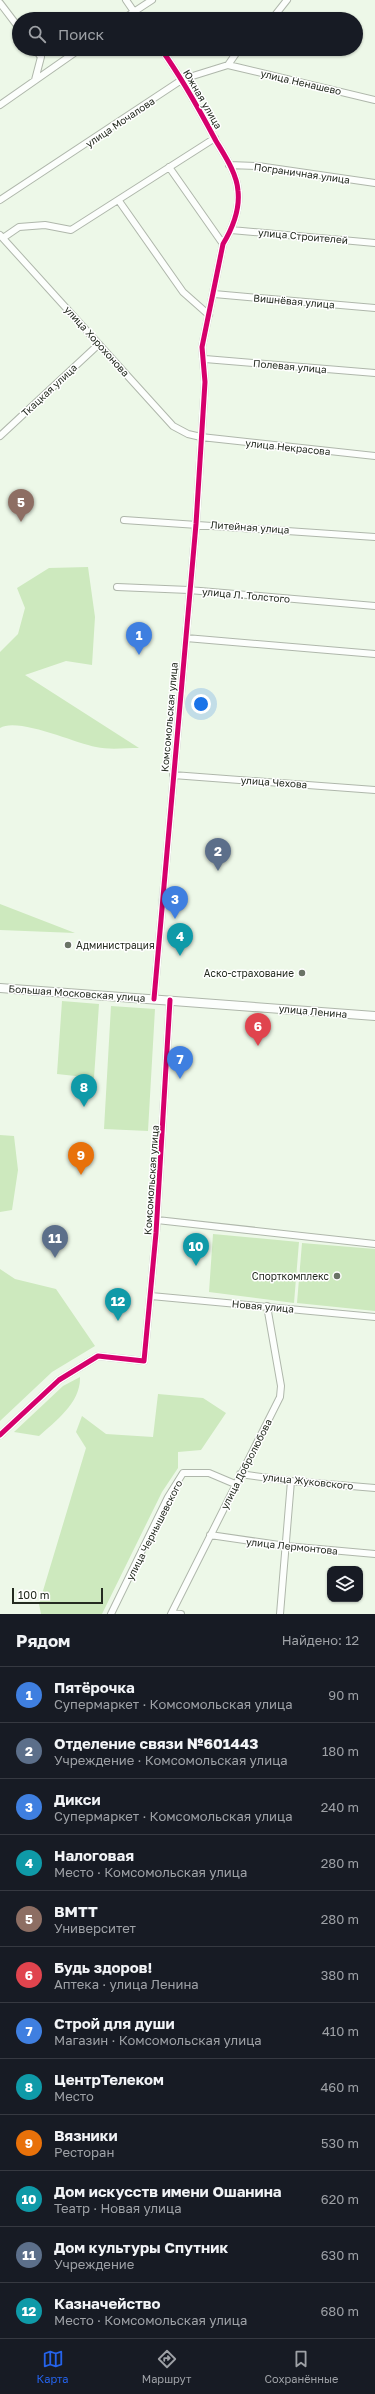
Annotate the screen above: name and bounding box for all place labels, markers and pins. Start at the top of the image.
pin: 5 [8,489,34,522]
pin: 1 [126,622,152,655]
pin: 2 [205,838,231,871]
pin: 3 [162,886,188,919]
pin: 4 [167,923,193,956]
place label: Администрация [76,939,155,951]
marker: Администрация [63,940,73,950]
place label: Аско-страхование [204,967,294,979]
marker: Аско-страхование [297,968,307,978]
pin: 6 [245,1013,271,1046]
pin: 7 [167,1046,193,1079]
pin: 8 [71,1074,97,1107]
pin: 9 [68,1142,94,1175]
pin: 11 [42,1225,68,1258]
pin: 10 [183,1233,209,1266]
place label: Спорткомплекс [252,1270,330,1282]
marker: Спорткомплекс [332,1271,342,1281]
pin: 12 [105,1288,131,1321]

